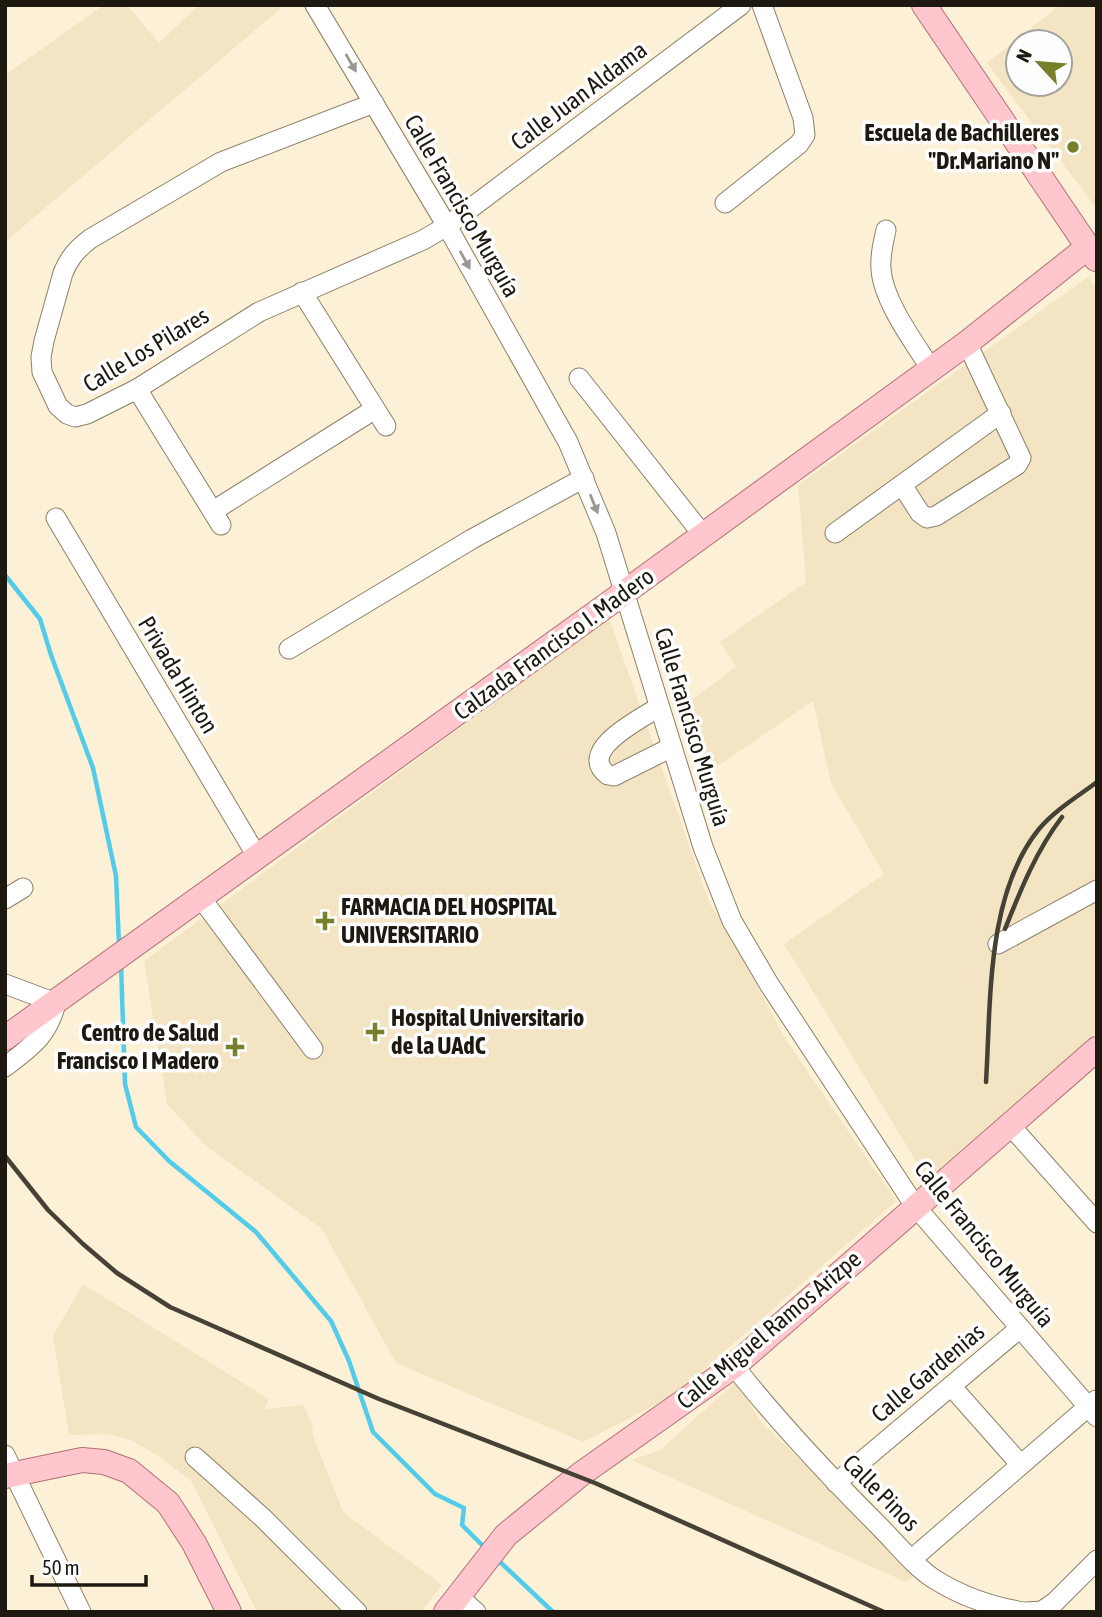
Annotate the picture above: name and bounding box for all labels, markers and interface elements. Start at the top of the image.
north arrow [1004,28,1074,98]
street label: Calle Juan Aldama [506,36,652,155]
text: N [1011,46,1036,65]
one-way arrow [345,54,357,73]
street label: Calle Francisco Murguía [399,110,526,302]
place label: Escuela de Bachilleres "Dr.Mariano N" [864,119,1060,174]
marker: Escuela de Bachilleres "Dr.Mariano N" [1065,139,1081,155]
one-way arrow [459,250,471,270]
street label: Calle Los Pilares [78,302,213,398]
one-way arrow [589,494,600,515]
street label: Calzada Francisco I. Madero [449,562,659,725]
street label: Privada Hinton [133,611,224,738]
street label: Calle Francisco Murguía [649,624,736,829]
place label: FARMACIA DEL HOSPITAL UNIVERSITARIO [341,893,557,948]
marker: FARMACIA DEL HOSPITAL UNIVERSITARIO [315,911,335,931]
place label: Hospital Universitario de la UAdC [391,1004,584,1059]
place label: Centro de Salud Francisco I Madero [57,1019,219,1074]
marker: Hospital Universitario de la UAdC [365,1022,385,1042]
marker: Centro de Salud Francisco I Madero [225,1037,245,1057]
street label: Calle Francisco Murguía [909,1155,1060,1332]
street label: Calle Miguel Ramos Arizpe [671,1245,866,1414]
street label: Calle Gardenias [866,1318,989,1428]
street label: Calle Pinos [838,1449,925,1536]
scale bar [32,1544,145,1588]
text: 50 m [42,1555,80,1579]

